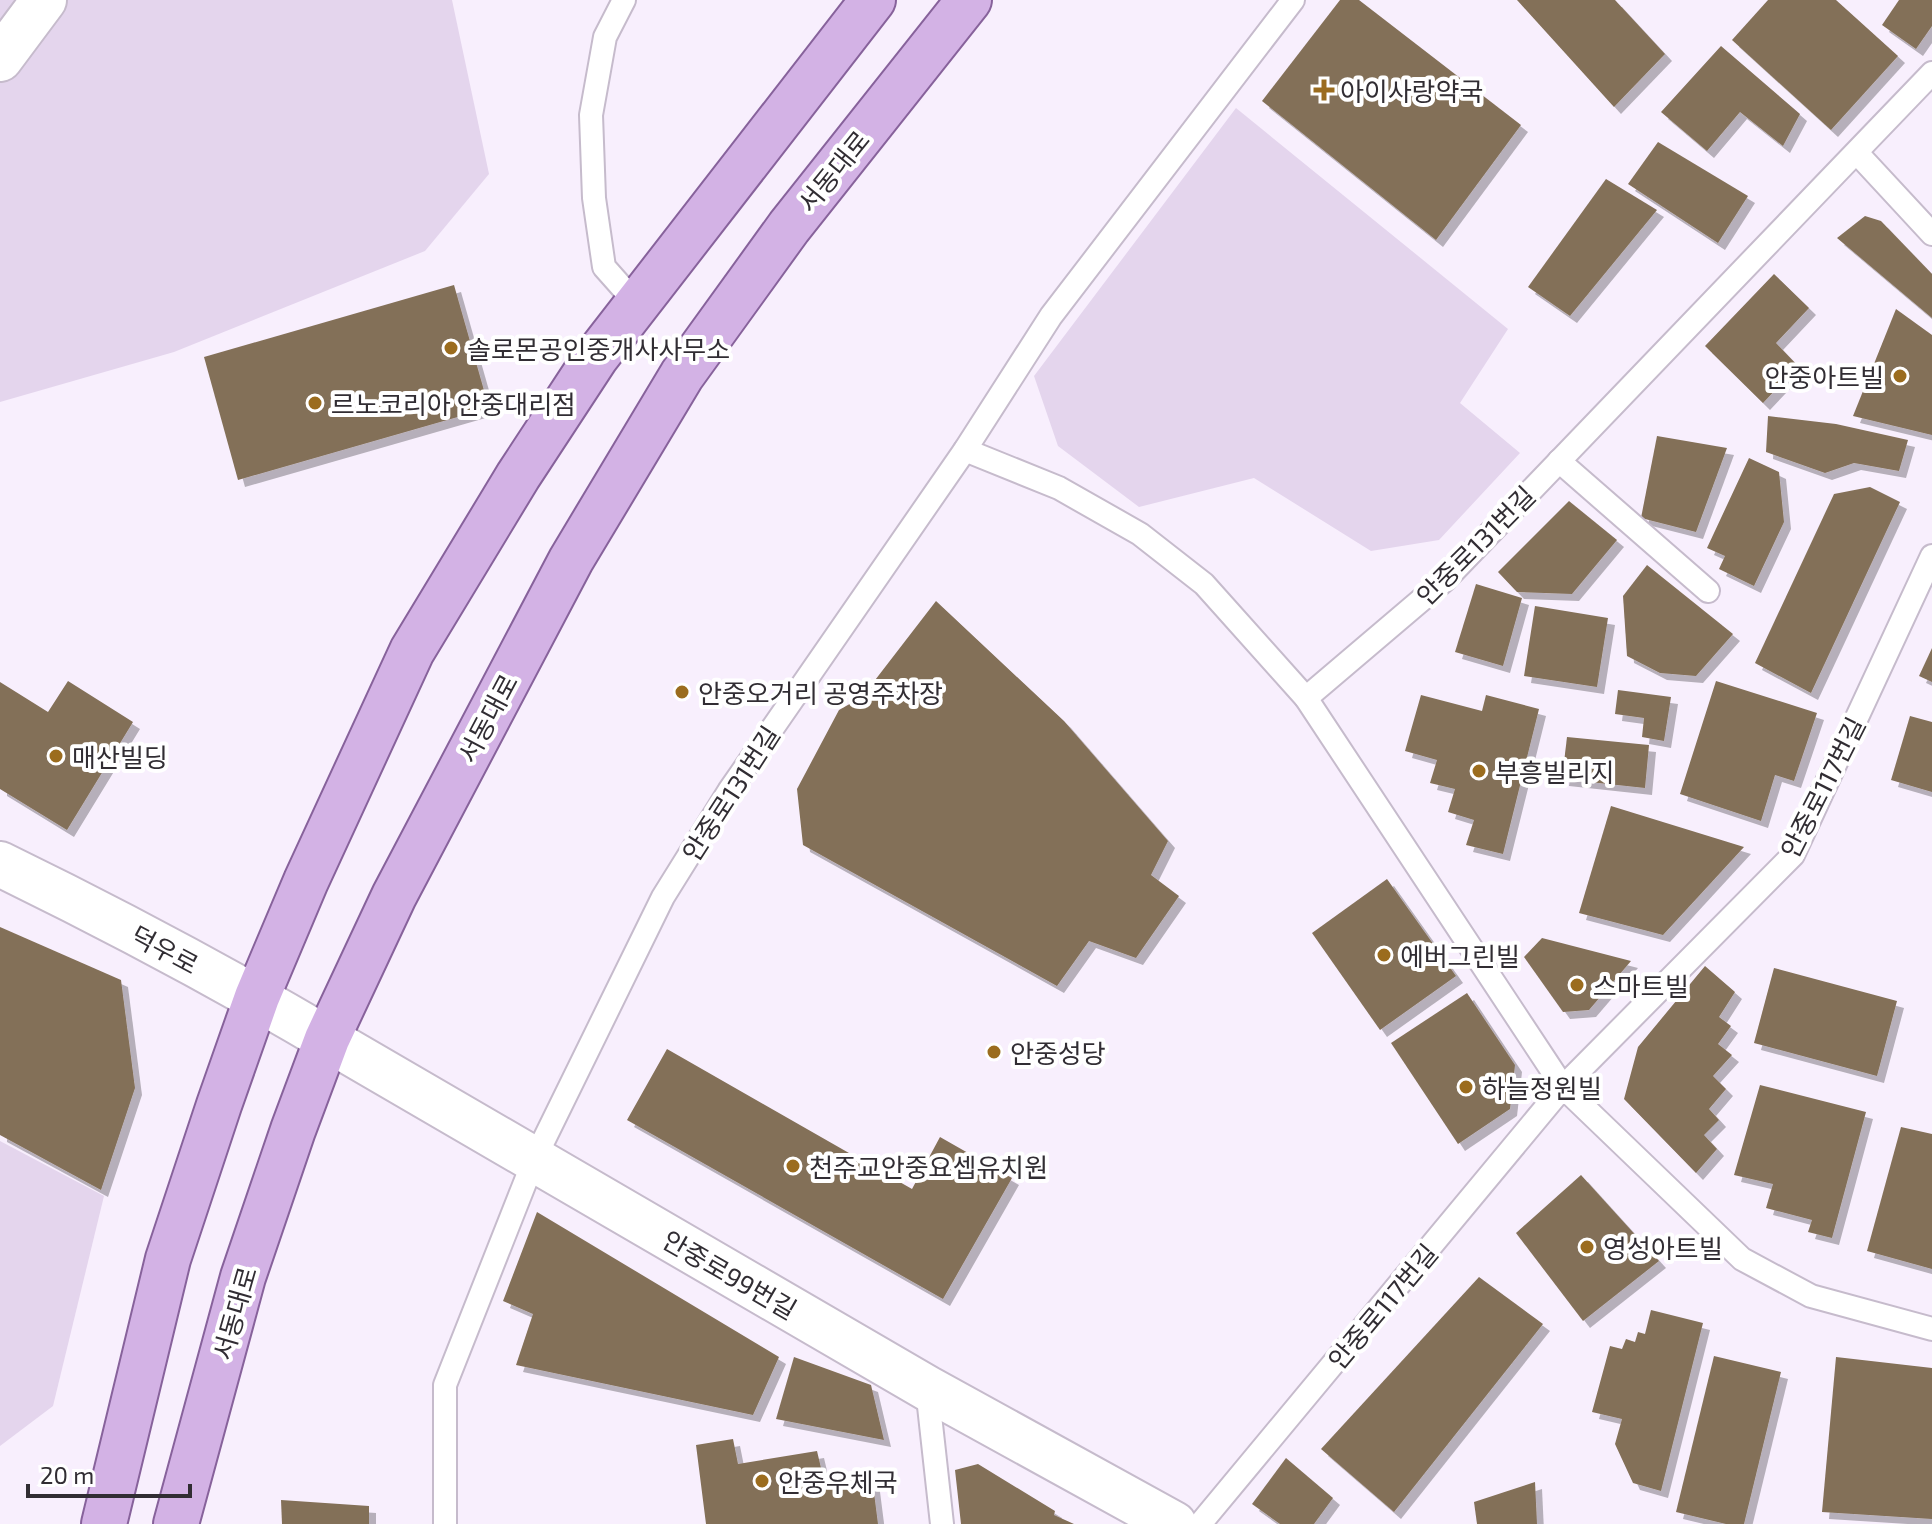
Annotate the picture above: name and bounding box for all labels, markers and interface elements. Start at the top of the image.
place label: 아이사랑약국 [1340,75,1484,106]
marker: 아이사랑약국 [1315,81,1333,99]
street label: 서동대로 [791,124,875,218]
place label: 솔로몬공인중개사사무소 [467,333,730,364]
marker: 솔로몬공인중개사사무소 [442,339,460,357]
place label: 안중아트빌 [1764,361,1884,392]
marker: 안중아트빌 [1891,367,1909,385]
place label: 르노코리아 안중대리점 [331,388,576,419]
marker: 르노코리아 안중대리점 [306,394,324,412]
street label: 안중로131번길 [1409,479,1541,611]
street label: 서동대로 [451,668,523,768]
place label: 안중오거리 공영주차장 [698,677,943,708]
marker: 안중오거리 공영주차장 [673,683,691,701]
street label: 안중로117번길 [1773,712,1871,862]
street label: 안중로131번길 [675,720,785,866]
place label: 매산빌딩 [72,741,168,772]
marker: 매산빌딩 [47,747,65,765]
place label: 부흥빌리지 [1495,756,1615,787]
marker: 부흥빌리지 [1470,762,1488,780]
street label: 덕우로 [126,918,204,980]
place label: 에버그린빌 [1400,940,1520,971]
marker: 에버그린빌 [1375,946,1393,964]
place label: 스마트빌 [1593,970,1689,1001]
marker: 스마트빌 [1568,976,1586,994]
place label: 안중성당 [1010,1037,1106,1068]
marker: 안중성당 [985,1043,1003,1061]
place label: 하늘정원빌 [1482,1072,1602,1103]
marker: 하늘정원빌 [1457,1078,1475,1096]
place label: 천주교안중요셉유치원 [809,1151,1048,1182]
marker: 천주교안중요셉유치원 [784,1157,802,1175]
street label: 안중로99번길 [658,1223,802,1325]
place label: 영성아트빌 [1603,1232,1723,1263]
street label: 안중로117번길 [1321,1237,1443,1375]
marker: 영성아트빌 [1578,1238,1596,1256]
street label: 서동대로 [206,1263,262,1363]
scale bar [28,1448,190,1498]
text: 20 m [40,1460,94,1489]
place label: 안중우체국 [778,1466,898,1497]
marker: 안중우체국 [753,1472,771,1490]

